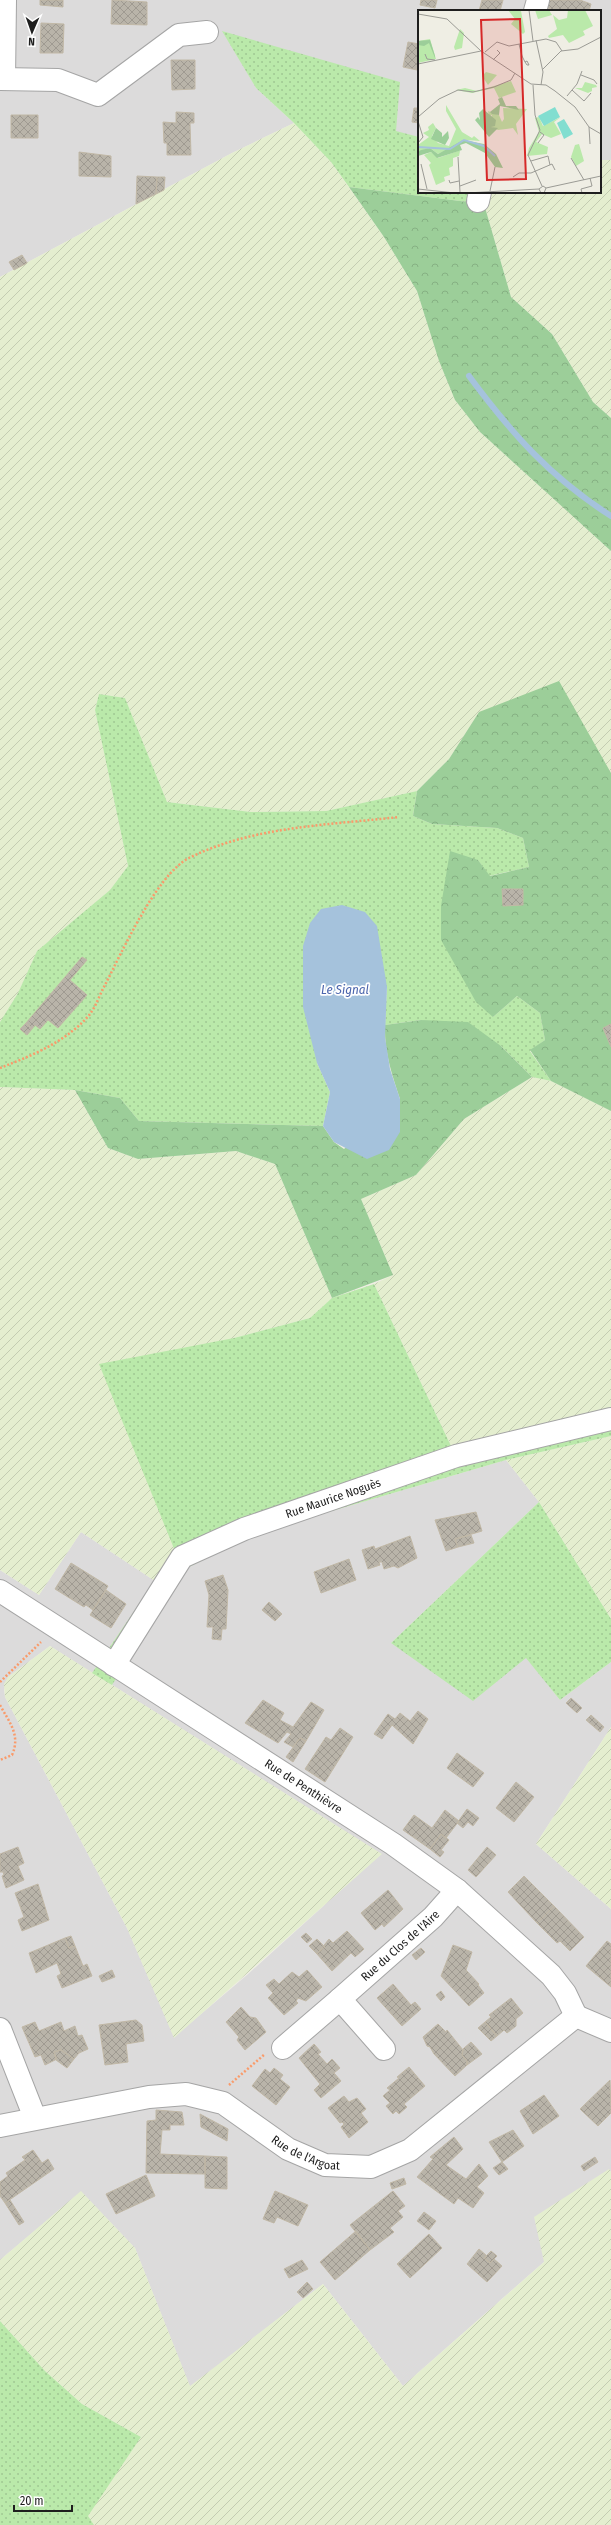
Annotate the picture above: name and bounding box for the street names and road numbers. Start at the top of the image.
street label: Rue Maurice Noguès [284,1475,383,1521]
street label: Rue de Penthièvre [262,1756,345,1817]
street label: Rue du Clos de l'Aire [358,1908,443,1984]
street label: Rue de l'Argoat [269,2133,340,2173]

